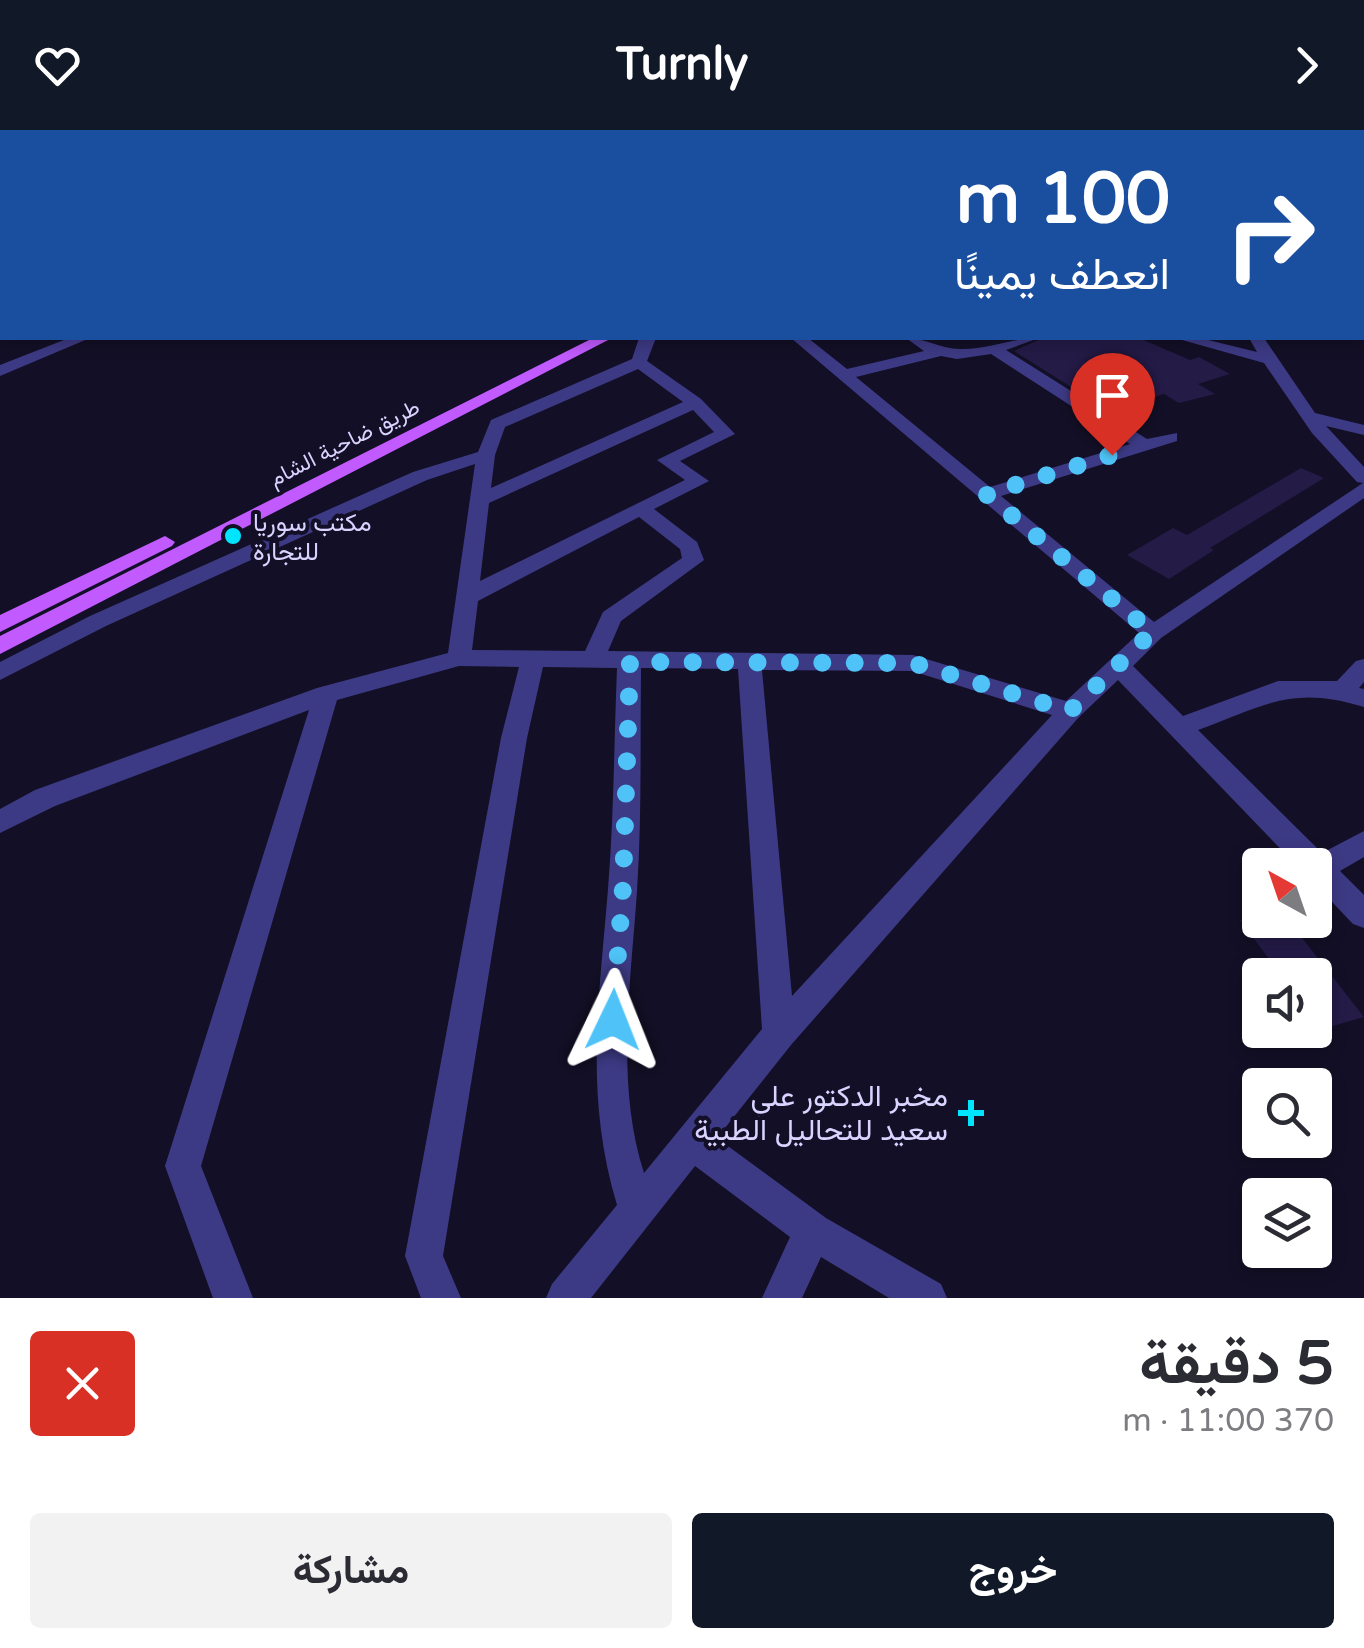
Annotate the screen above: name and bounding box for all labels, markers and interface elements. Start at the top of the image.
icon: heart [30,38,85,93]
text: Turnly [616,38,748,92]
icon: forward [1279,38,1334,93]
text: 100 m [956,158,1170,242]
icon: right [1205,170,1335,300]
text: انعطف يمينًا [954,248,1170,302]
pin [1070,353,1155,456]
icon: arrive [1085,368,1140,423]
street label: طريق ضاحية الشام [265,394,424,493]
place label: مكتب سوريا للتجارة [253,508,372,567]
marker: مكتب سوريا للتجارة [222,525,244,547]
north arrow [1242,848,1332,938]
map controls [1242,848,1332,1268]
button: sound [1242,958,1332,1048]
position arrow [561,968,665,1072]
button: search [1242,1068,1332,1158]
place label: مخبر الدكتور علي سعيد للتحاليل الطبية [694,1078,948,1149]
marker: مخبر الدكتور علي سعيد للتحاليل الطبية [958,1100,984,1126]
button: layers [1242,1178,1332,1268]
text: 5 دقيقة [1139,1328,1334,1400]
button: close [30,1331,135,1436]
text: 370 m · 11:00 [1122,1402,1334,1440]
button: مشاركة [30,1513,672,1628]
button: خروج [692,1513,1334,1628]

